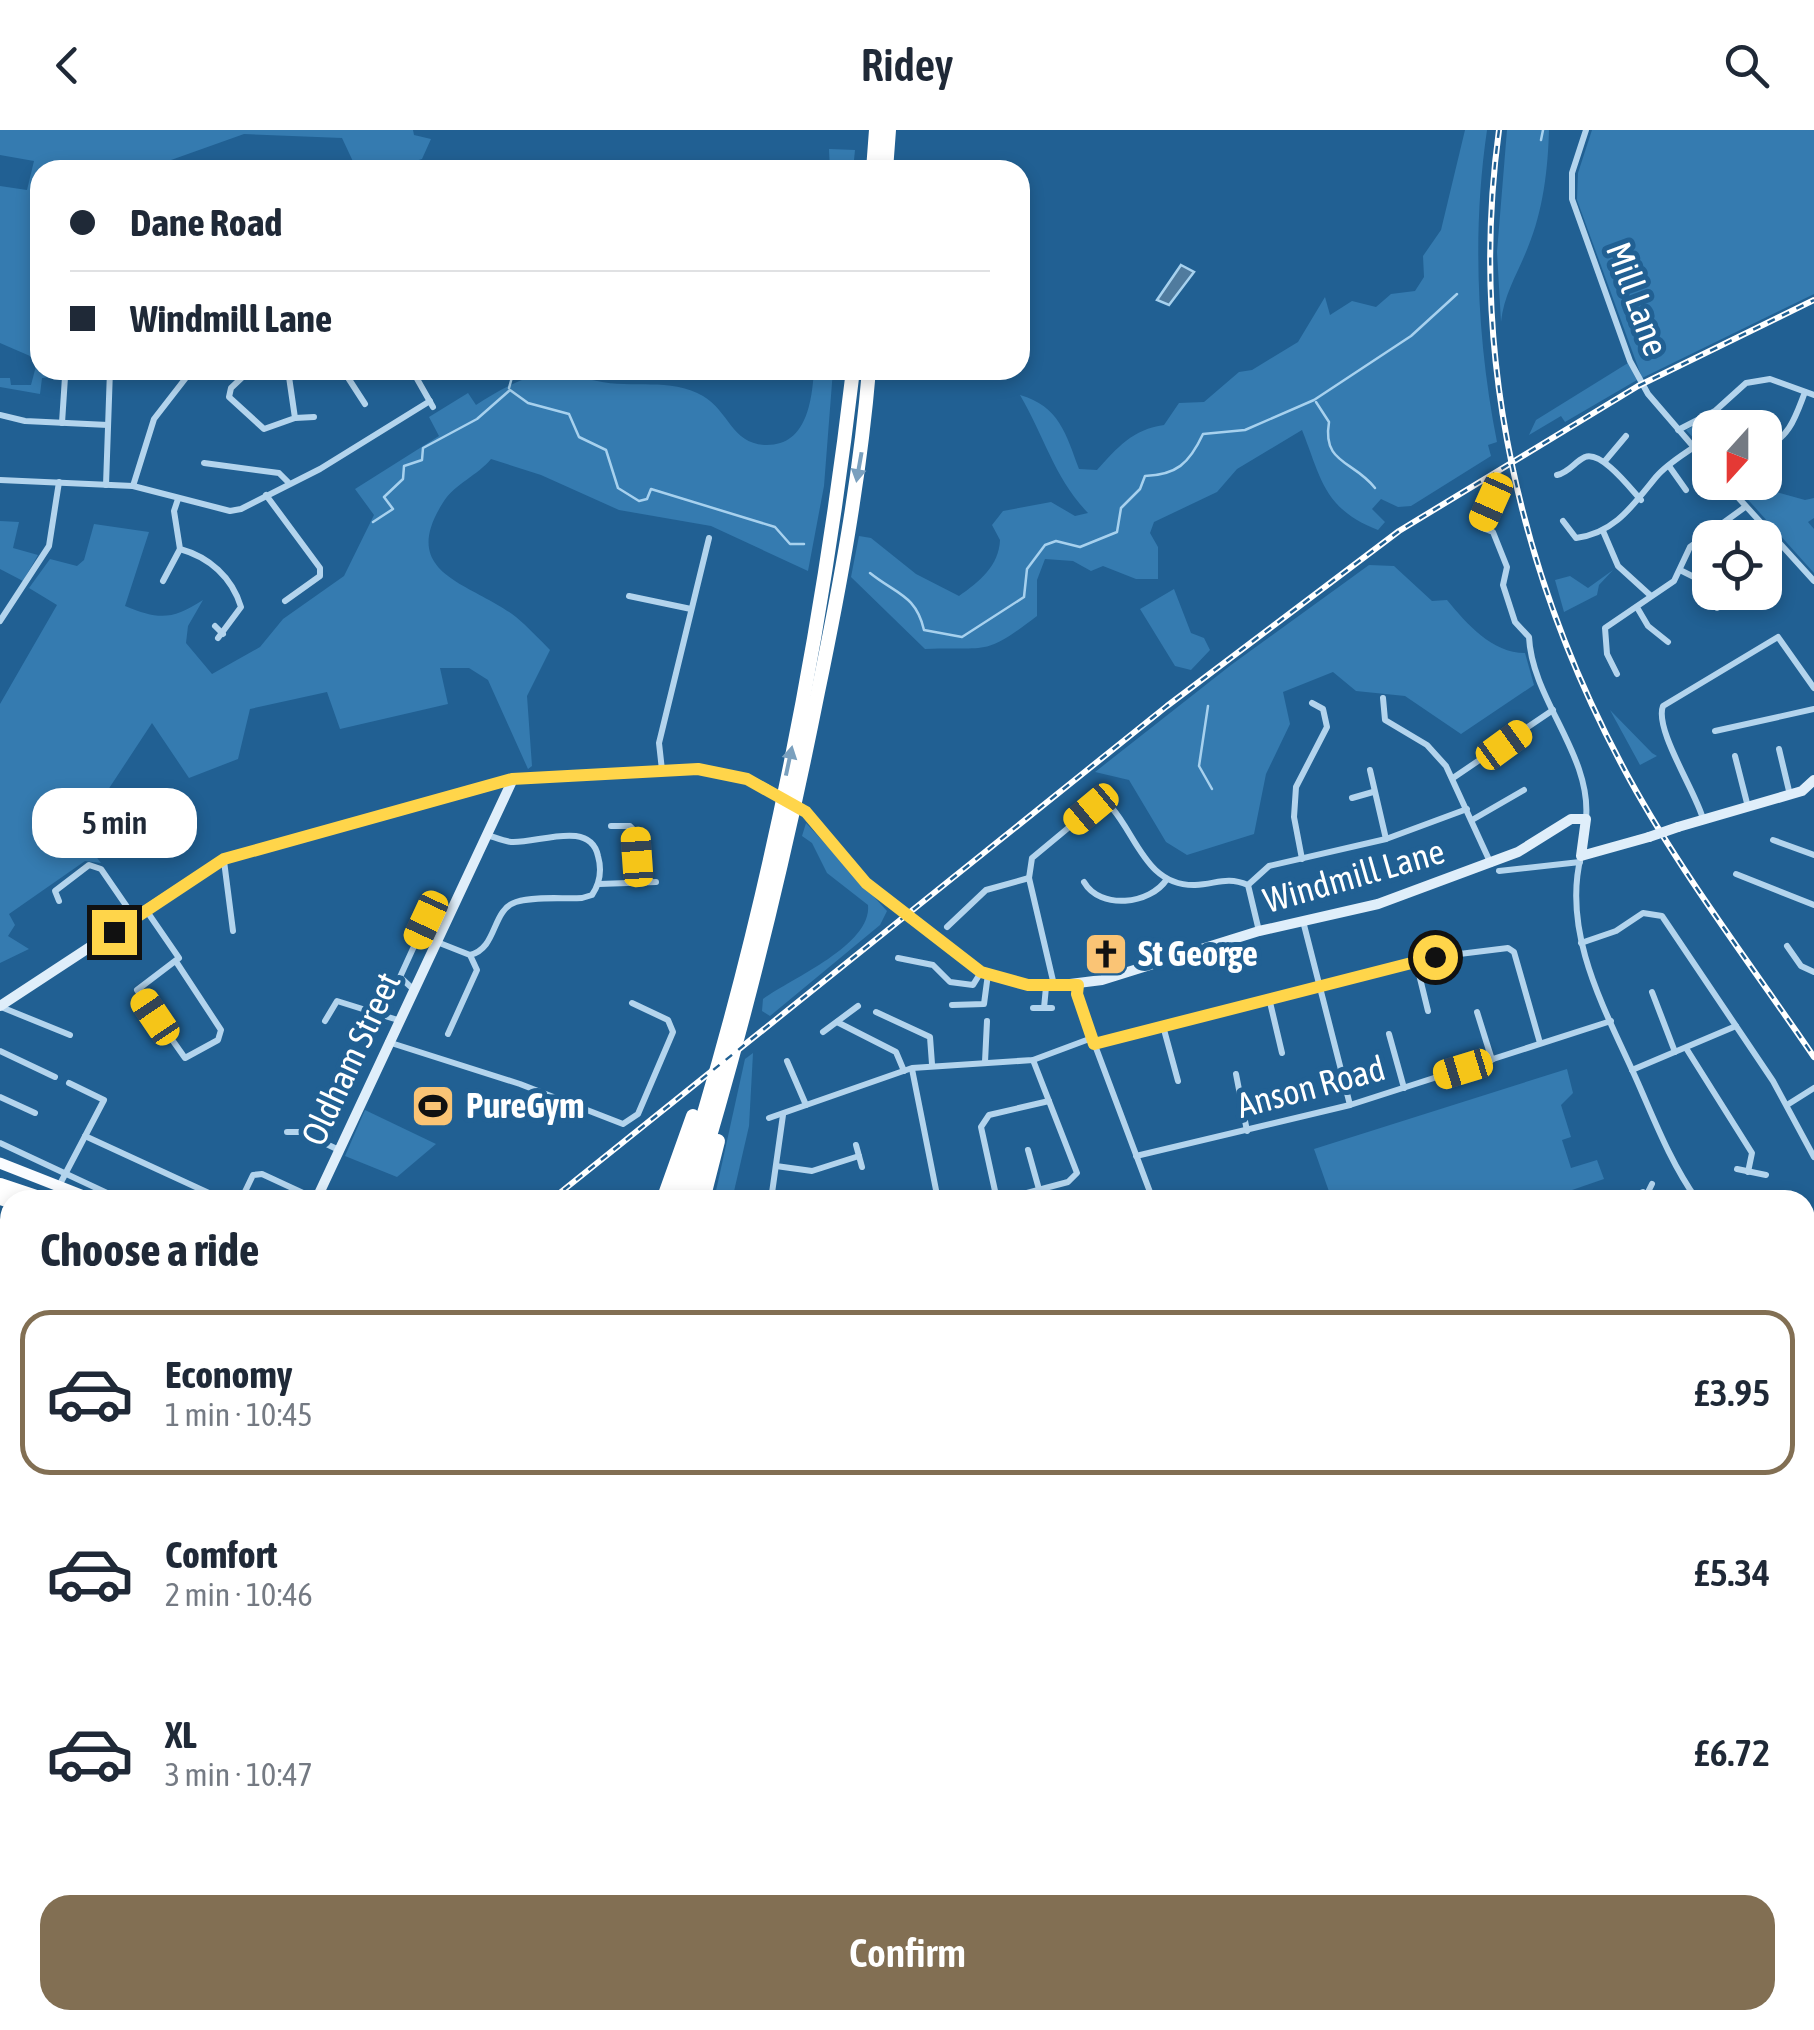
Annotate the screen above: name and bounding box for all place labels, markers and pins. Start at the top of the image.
church icon: St George [1083,931,1129,977]
place label: St George [1138,933,1258,973]
sports icon: PureGym [410,1083,456,1129]
place label: PureGym [466,1085,584,1125]

